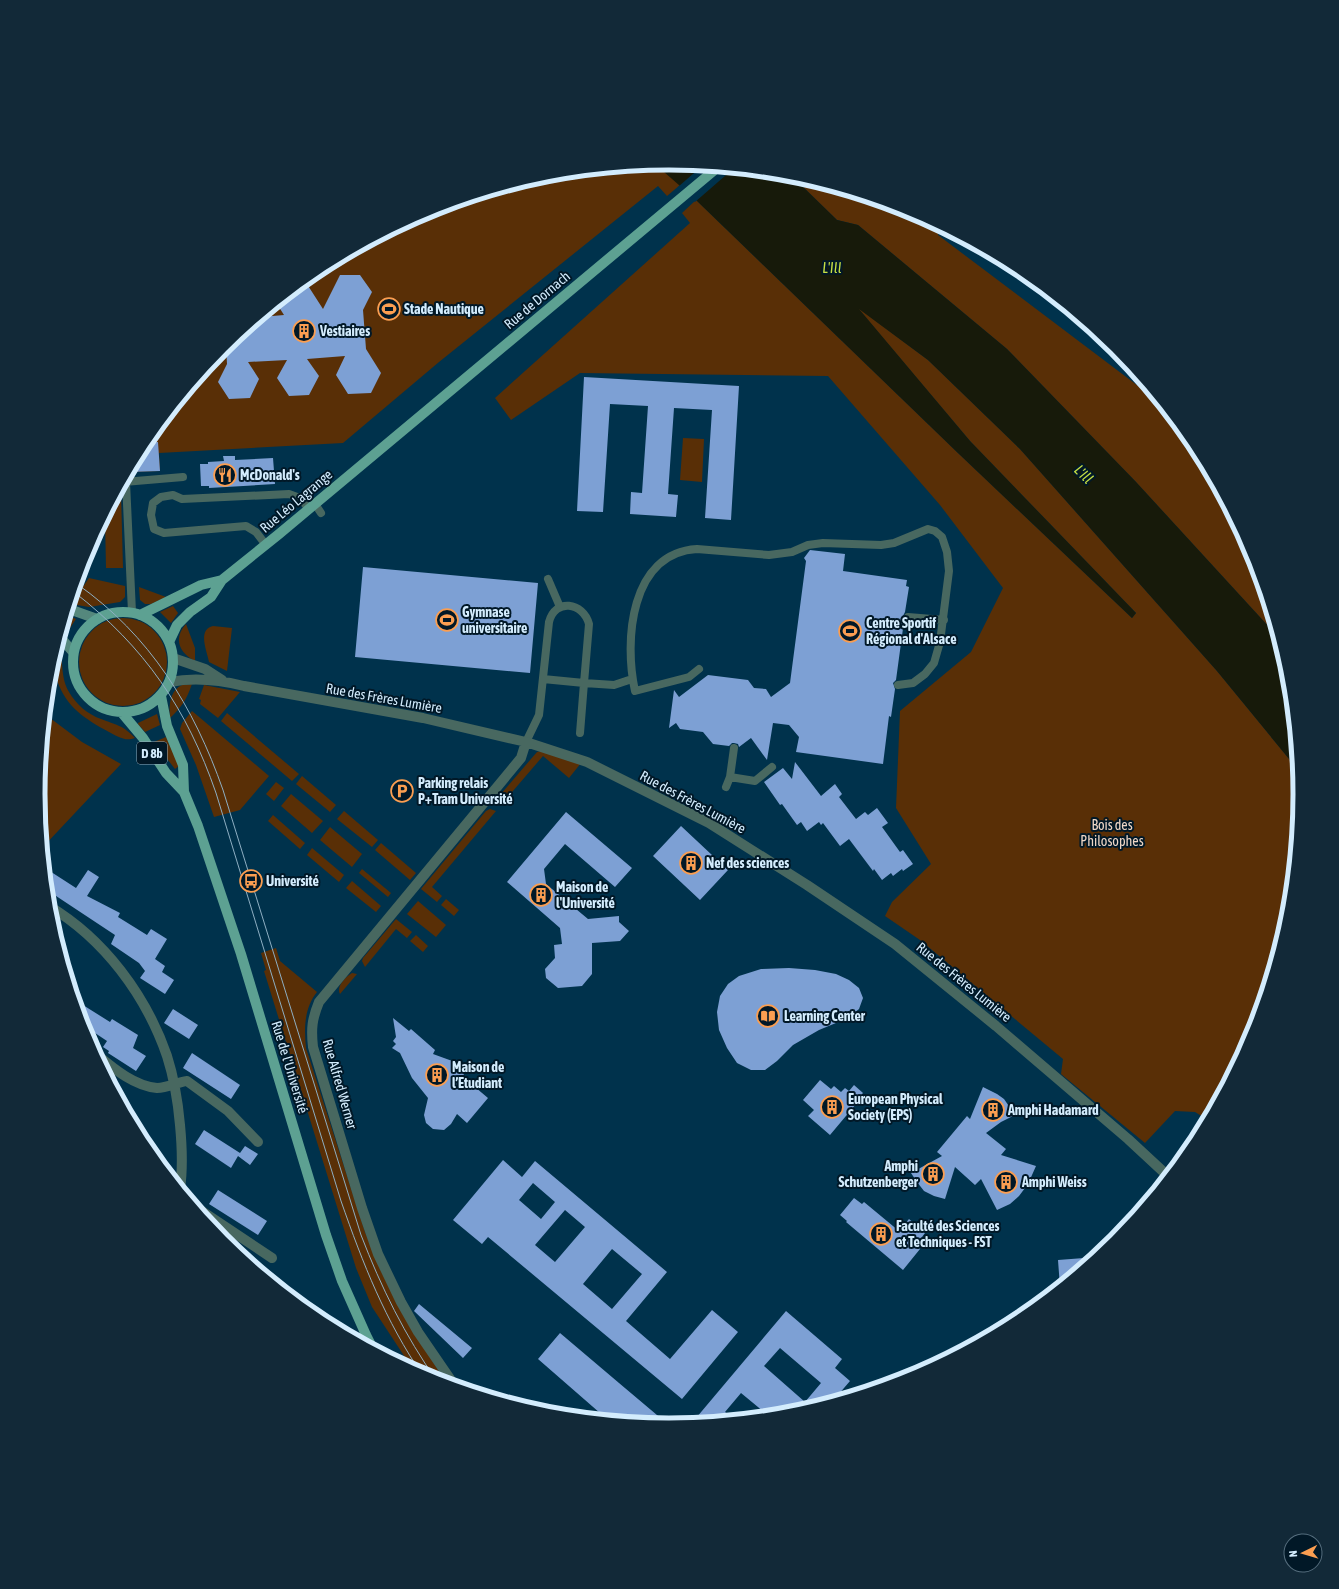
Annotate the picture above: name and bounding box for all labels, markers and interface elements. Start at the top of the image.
water label: L'Ill [822,259,842,276]
street label: Rue de Dornach [501,268,573,332]
sports icon: Stade Nautique [376,296,402,322]
place label: Stade Nautique [404,301,484,317]
building icon: Vestiaires [291,318,317,344]
place label: Vestiaires [319,323,370,339]
water label: L'Ill [1071,461,1097,487]
restaurant icon: McDonald's [212,462,238,488]
street label: Rue Léo Lagrange [257,466,335,536]
place label: McDonald's [240,467,300,483]
place label: Gymnase universitaire [462,604,527,636]
sports icon: Gymnase universitaire [434,607,460,633]
place label: Centre Sportif Régional d'Alsace [866,615,957,647]
sports icon: Centre Sportif Régional d'Alsace [837,618,863,644]
street label: Rue des Frères Lumière [325,680,443,716]
road number: D 8b [137,742,167,764]
street label: Rue des Frères Lumière [637,767,749,837]
place label: Parking relais P+Tram Université [418,775,513,807]
parking icon: Parking relais P+Tram Université [389,778,415,804]
park label: Bois des Philosophes [1080,817,1144,849]
building icon: Nef des sciences [678,850,704,876]
place label: Nef des sciences [706,855,789,871]
bus stop icon: Université [238,868,264,894]
place label: Université [266,873,319,889]
place label: Maison de l'Université [556,879,615,911]
building icon: Maison de l'Université [528,882,554,908]
street label: Rue des Frères Lumière [913,939,1015,1025]
library icon: Learning Center [755,1003,781,1029]
place label: Learning Center [784,1008,866,1024]
street label: Rue de l'Université [268,1019,312,1115]
street label: Rue Alfred Werner [320,1037,361,1132]
place label: Maison de l’Etudiant [452,1059,504,1091]
building icon: Maison de l’Etudiant [424,1062,450,1088]
place label: European Physical Society (EPS) [848,1091,943,1123]
building icon: European Physical Society (EPS) [819,1094,845,1120]
building icon: Amphi Hadamard [980,1097,1006,1123]
place label: Amphi Hadamard [1007,1102,1099,1118]
place label: Amphi Schutzenberger [838,1158,919,1190]
building icon: Amphi Schutzenberger [920,1161,946,1187]
building icon: Amphi Weiss [993,1169,1019,1195]
place label: Amphi Weiss [1021,1174,1087,1190]
place label: Faculté des Sciences et Techniques - FST [896,1218,1000,1250]
building icon: Faculté des Sciences et Techniques - FST [868,1221,894,1247]
north arrow [1283,1533,1323,1573]
text: N [1287,1550,1299,1558]

